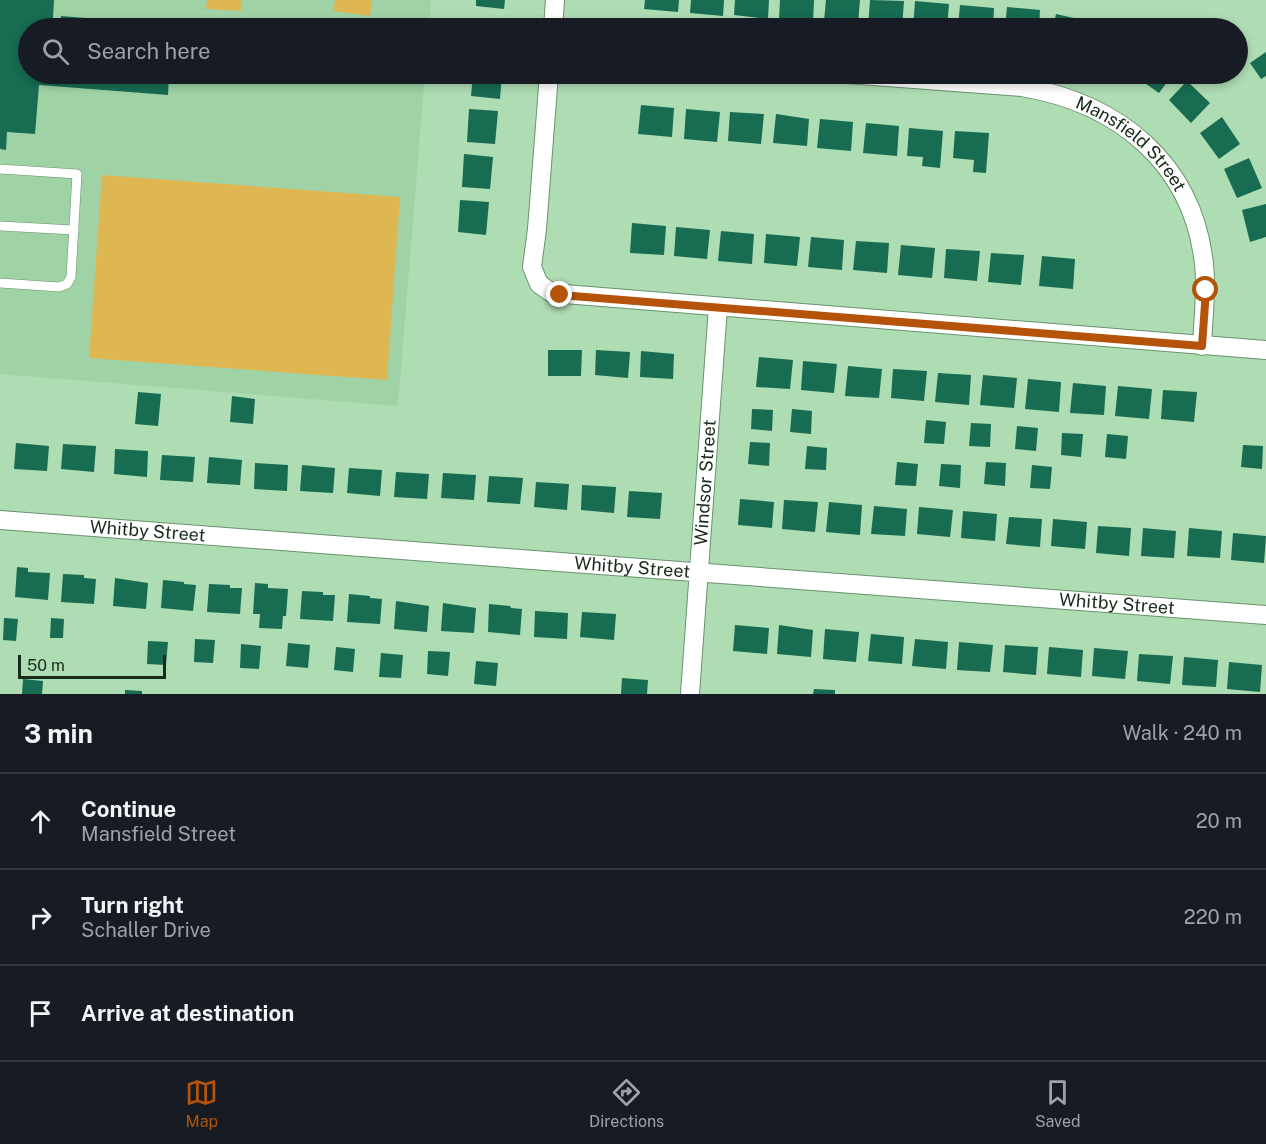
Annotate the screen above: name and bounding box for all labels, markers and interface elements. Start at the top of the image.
search box [18,18,1248,84]
icon: search [39,35,72,68]
text: Search here [87,38,211,64]
street label: Mansfield Street [1073,92,1191,195]
route start [1192,276,1218,302]
route end [546,281,572,307]
street label: Windsor Street [690,419,720,546]
street label: Whitby Street [89,516,206,545]
street label: Whitby Street [574,552,691,582]
street label: Whitby Street [1058,588,1176,618]
scale bar [18,652,166,680]
text: 50 m [27,656,65,675]
text: 3 min [24,718,93,749]
text: Walk · 240 m [1122,721,1242,745]
text: Continue [81,796,176,822]
icon: ahead [24,805,57,838]
text: 20 m [1196,809,1242,833]
text: Mansfield Street [81,822,236,846]
text: Turn right [81,892,184,918]
icon: right [24,901,57,934]
text: 220 m [1184,905,1242,929]
text: Schaller Drive [81,918,211,942]
icon: arrive [24,997,57,1030]
text: Arrive at destination [81,1000,294,1026]
tab: Map [185,1076,218,1131]
tab: Directions [589,1076,664,1131]
tab: Saved [1035,1076,1081,1131]

